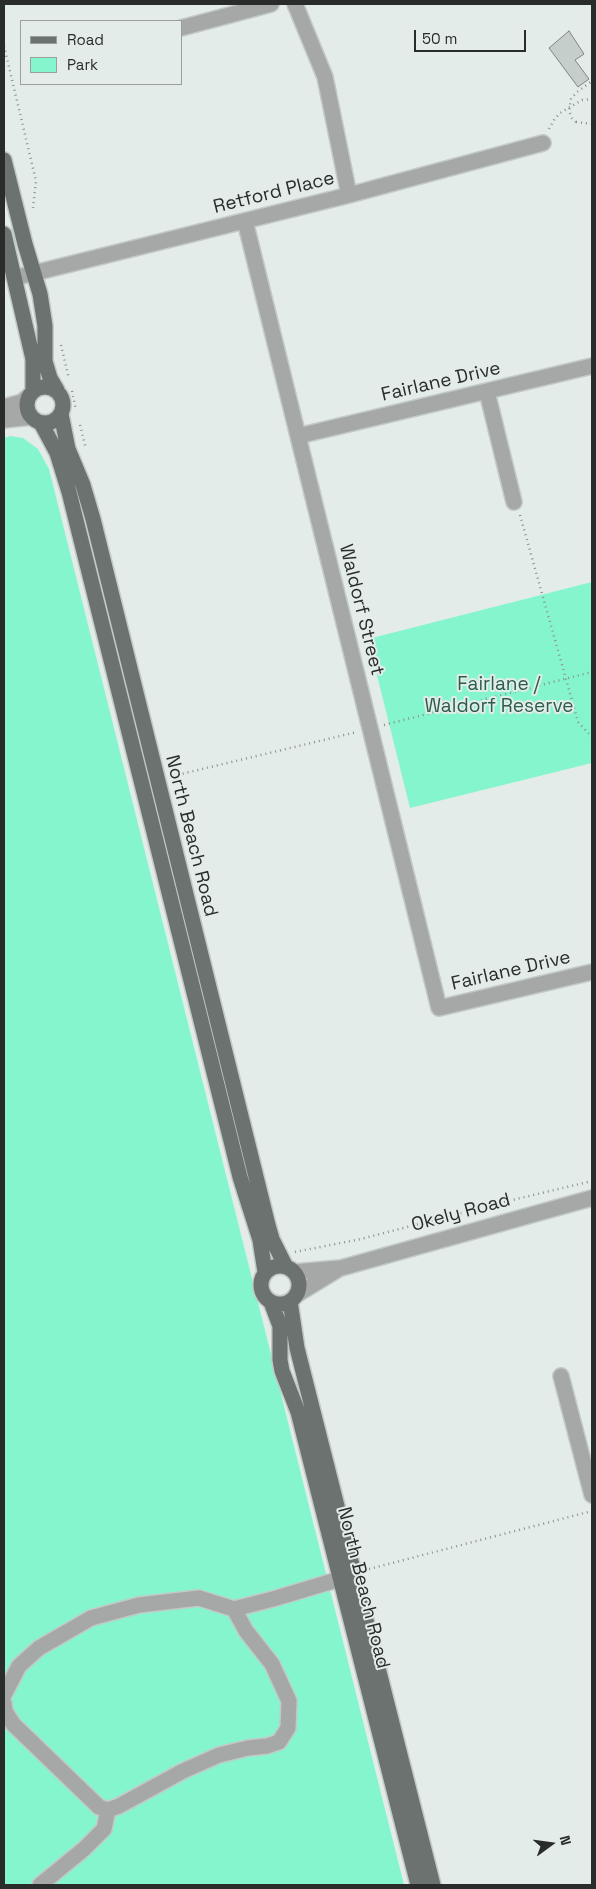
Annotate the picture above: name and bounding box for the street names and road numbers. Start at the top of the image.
street label: Retford Place [211,167,337,219]
street label: Fairlane Drive [379,357,503,407]
street label: Waldorf Street [334,542,388,678]
street label: North Beach Road [160,753,222,919]
street label: Fairlane Drive [449,946,573,996]
street label: Okely Road [409,1189,513,1237]
street label: North Beach Road [332,1505,394,1671]

